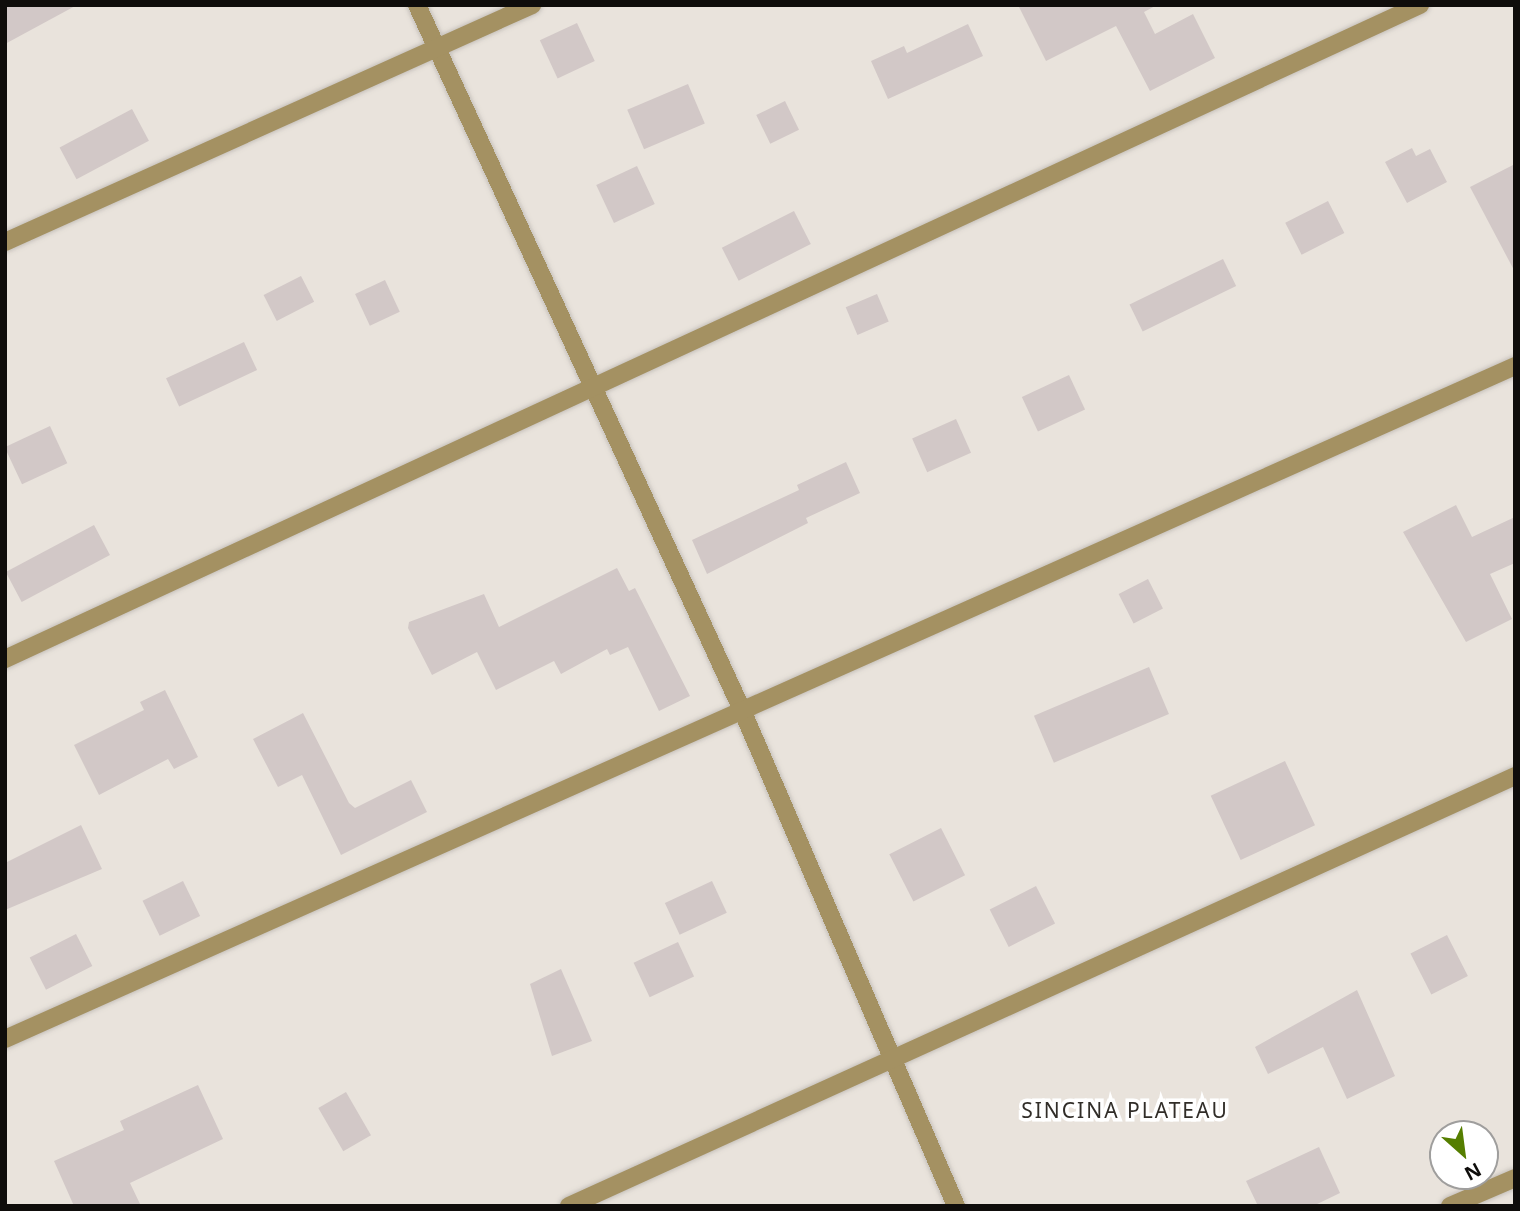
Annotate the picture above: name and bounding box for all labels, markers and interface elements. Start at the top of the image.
district label: SINCINA PLATEAU [1023,1097,1227,1123]
north arrow [1429,1120,1499,1190]
text: N [1460,1157,1486,1187]

